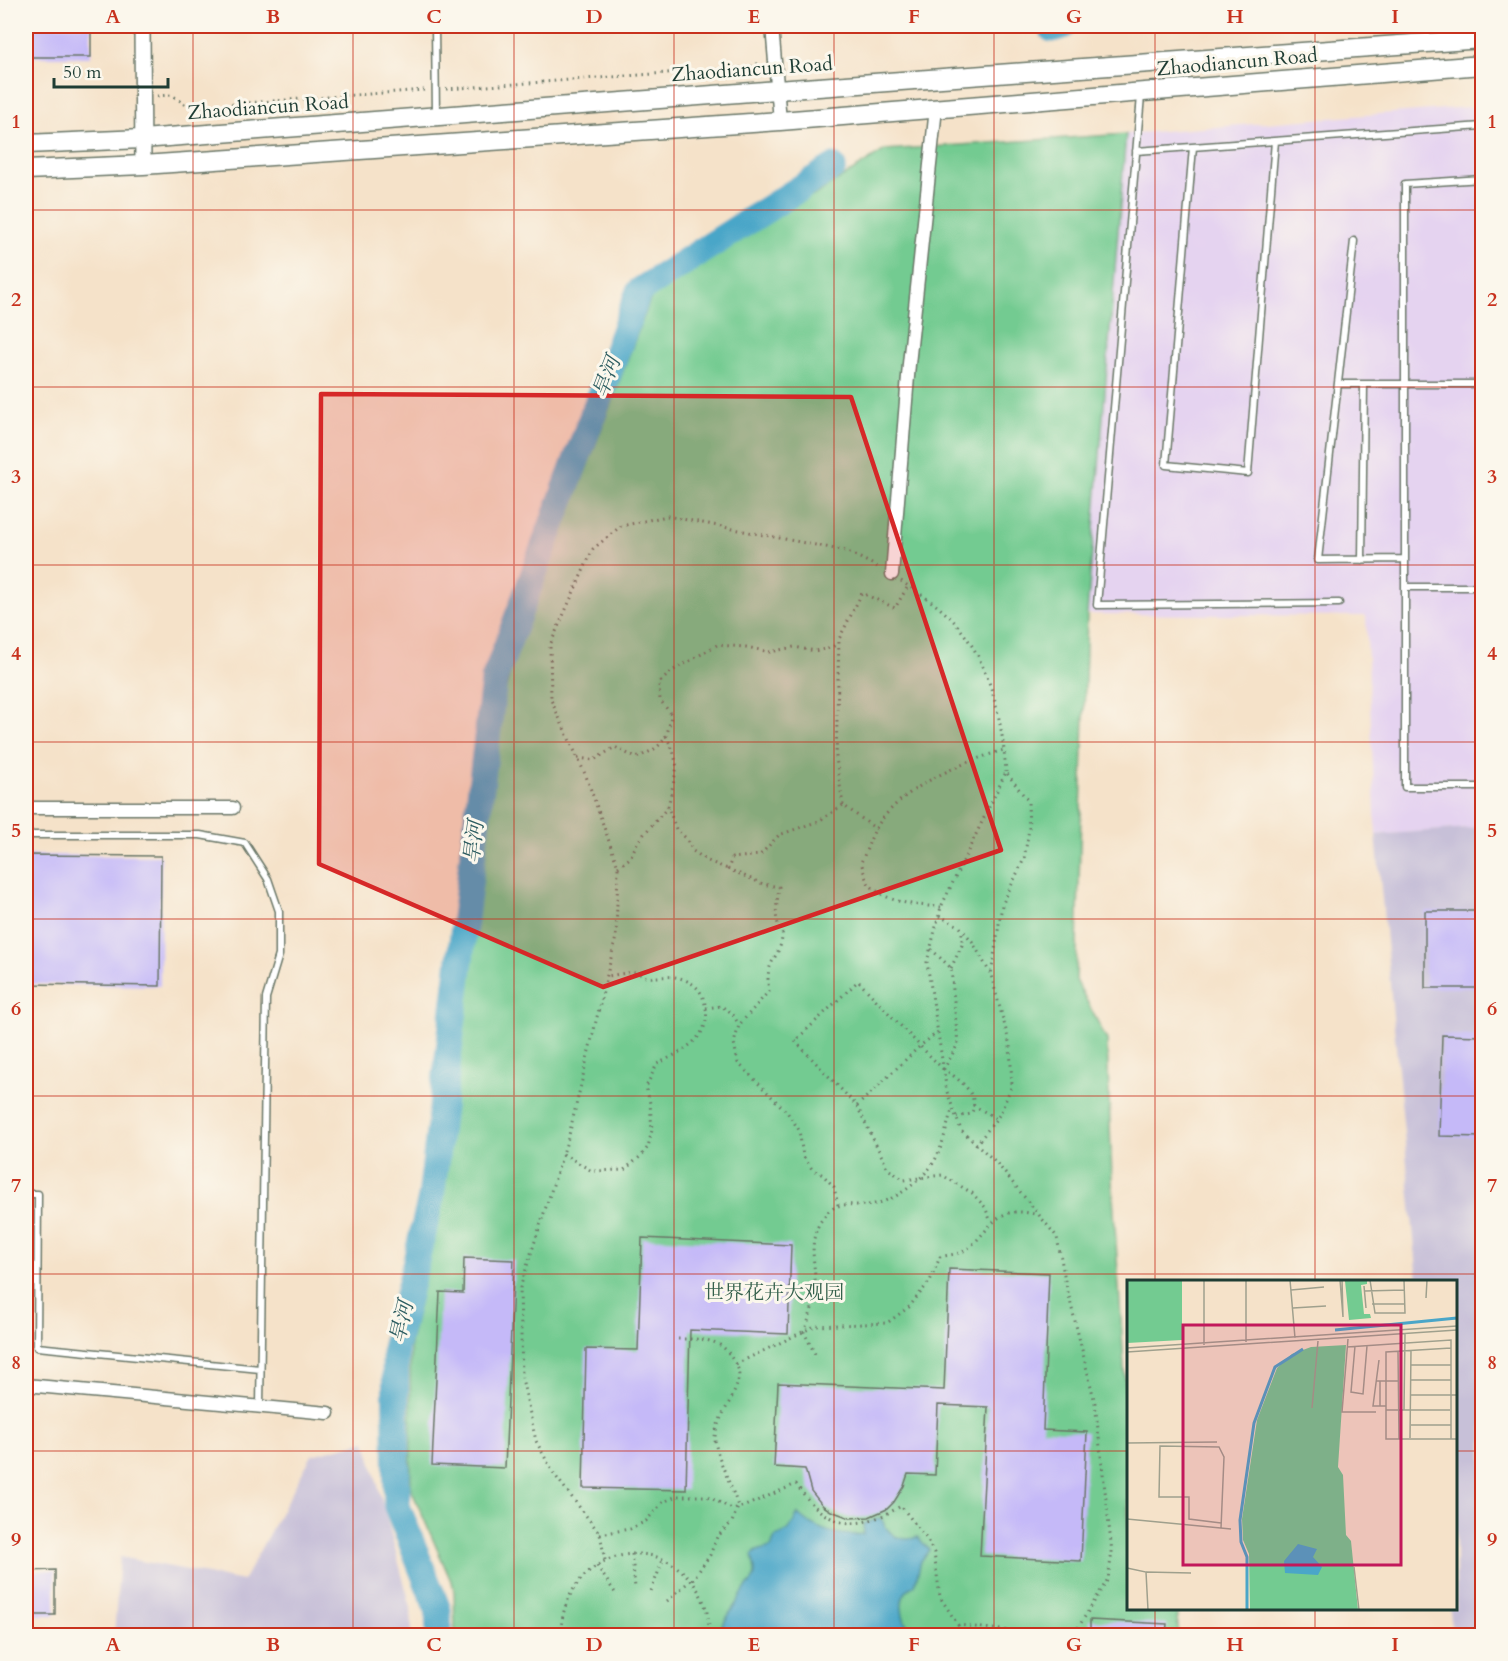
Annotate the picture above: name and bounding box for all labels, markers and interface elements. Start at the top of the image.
text: A [105,3,121,30]
text: B [266,3,280,30]
text: C [426,3,442,30]
text: D [585,3,603,30]
text: E [748,3,760,30]
text: F [908,3,920,30]
text: G [1066,3,1082,30]
text: H [1226,3,1244,30]
text: I [1391,3,1399,30]
street label: Zhaodiancun Road [1155,41,1319,82]
street label: Zhaodiancun Road [670,50,834,88]
scale bar [54,51,168,89]
text: 50 m [63,60,102,85]
street label: Zhaodiancun Road [186,88,350,126]
text: 1 [11,108,21,135]
text: 1 [1487,108,1497,135]
text: 2 [11,286,21,313]
text: 2 [1487,286,1497,313]
water label: 旱河 [586,348,629,402]
text: 3 [11,463,21,490]
text: 3 [1487,463,1497,490]
text: 4 [11,640,21,667]
text: 4 [1487,640,1497,667]
water label: 旱河 [457,815,491,865]
text: 5 [11,817,21,844]
text: 5 [1487,817,1497,844]
text: 6 [11,995,21,1022]
text: 6 [1487,995,1497,1022]
text: 7 [11,1172,21,1199]
text: 7 [1487,1172,1497,1199]
park label: 世界花卉大观园 [704,1279,844,1306]
inset map [1127,1280,1457,1610]
water label: 旱河 [383,1294,422,1346]
text: 8 [11,1349,21,1376]
text: 8 [1487,1349,1497,1376]
text: 9 [11,1526,21,1553]
text: 9 [1487,1526,1497,1553]
text: A [105,1631,121,1658]
text: B [266,1631,280,1658]
text: C [426,1631,442,1658]
text: D [585,1631,603,1658]
text: E [748,1631,760,1658]
text: F [908,1631,920,1658]
text: G [1066,1631,1082,1658]
text: H [1226,1631,1244,1658]
text: I [1391,1631,1399,1658]

